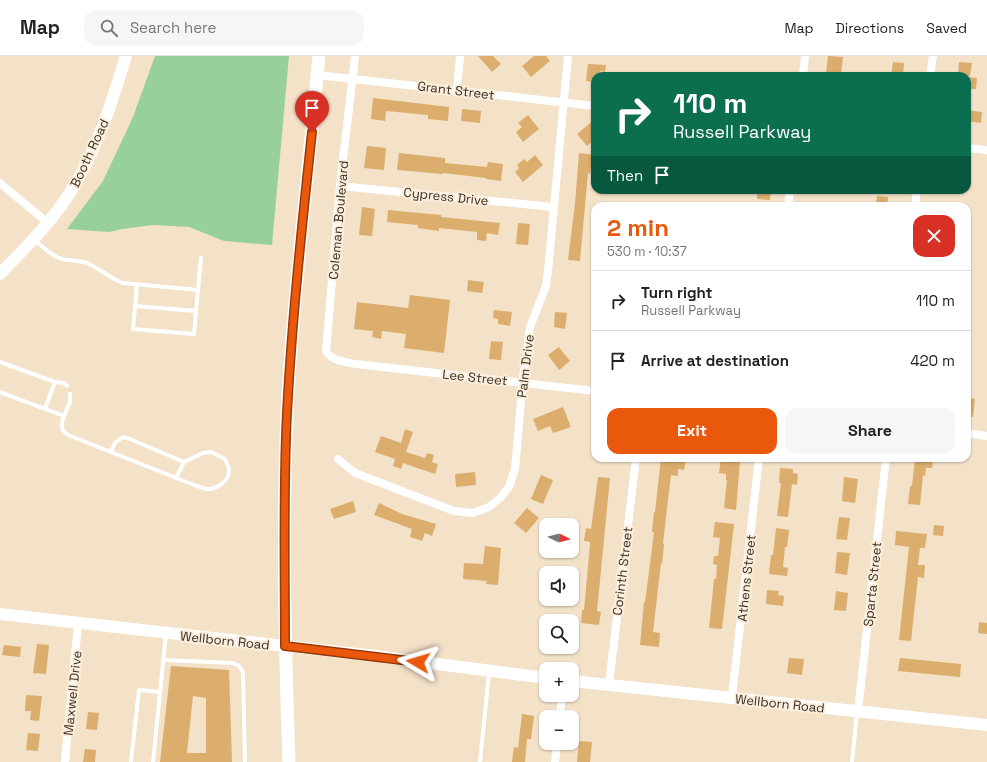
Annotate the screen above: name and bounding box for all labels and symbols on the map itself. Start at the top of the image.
street label: Grant Street [416,77,495,104]
pin [295,91,329,132]
street label: Booth Road [66,116,113,190]
street label: Coleman Boulevard [325,160,352,280]
street label: Cypress Drive [403,184,489,209]
street label: Palm Drive [513,333,538,399]
street label: Lee Street [441,366,508,389]
north arrow [539,518,579,558]
street label: Corinth Street [609,526,636,616]
street label: Athens Street [733,534,760,622]
street label: Sparta Street [860,541,885,627]
street label: Wellborn Road [179,627,270,654]
position arrow [397,641,439,683]
street label: Maxwell Drive [60,650,85,736]
street label: Wellborn Road [734,690,825,717]

